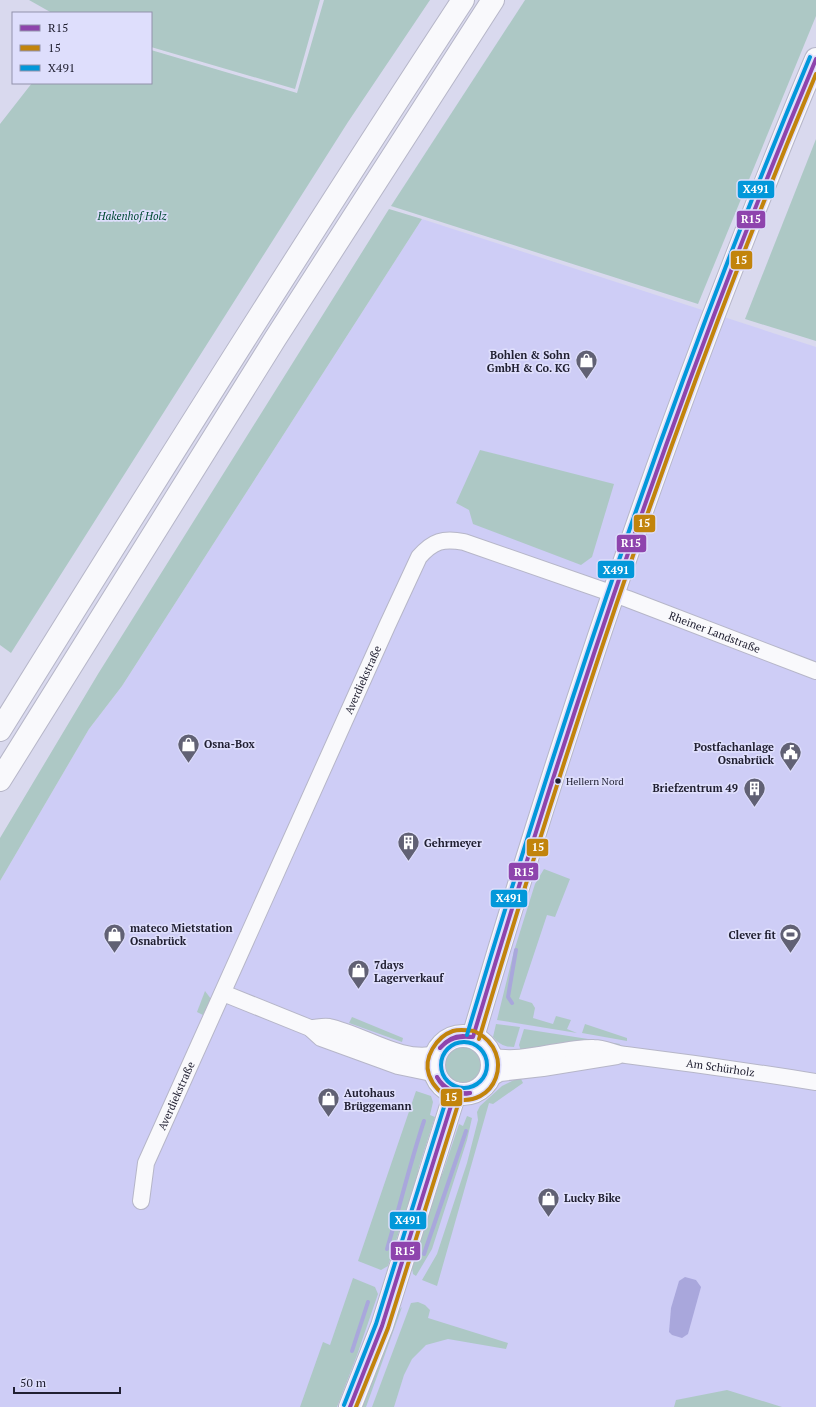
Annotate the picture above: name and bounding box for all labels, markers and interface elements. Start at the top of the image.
legend [12,12,152,84]
text: R15 [48,20,68,35]
text: 15 [48,40,61,55]
text: X491 [48,60,75,75]
line badge: X491 [737,180,775,199]
text: X491 [743,182,769,196]
park label: Hakenhof Holz [97,209,168,223]
line badge: R15 [736,210,766,229]
text: R15 [741,212,761,226]
line badge: 15 [730,250,753,270]
text: 15 [735,253,747,267]
place label: Bohlen & Sohn GmbH & Co. KG [487,348,570,375]
shop icon: Bohlen & Sohn GmbH & Co. KG [573,348,599,381]
line badge: 15 [633,514,656,533]
text: 15 [638,516,650,530]
line badge: R15 [616,534,647,553]
text: R15 [621,536,641,550]
line badge: X491 [597,560,635,579]
text: X491 [603,563,629,577]
street label: Rheiner Landstraße [667,608,763,656]
street label: Averdiekstraße [341,643,385,716]
shop icon: Osna-Box [175,731,201,764]
place label: Osna-Box [204,737,256,751]
place label: Postfachanlage Osnabrück [694,740,775,767]
public building icon: Postfachanlage Osnabrück [777,740,803,773]
place label: Hellern Nord [566,775,624,788]
building icon: Briefzentrum 49 [741,775,767,808]
marker: Hellern Nord [553,776,563,786]
place label: Briefzentrum 49 [652,781,738,795]
building icon: Gehrmeyer [396,830,422,863]
place label: Gehrmeyer [424,836,482,850]
line badge: 15 [526,838,549,857]
text: 15 [532,840,544,854]
line badge: R15 [508,862,539,881]
text: R15 [514,865,534,879]
line badge: X491 [490,889,528,908]
text: X491 [496,891,522,905]
shop icon: mateco Mietstation Osnabrück [102,921,128,954]
place label: mateco Mietstation Osnabrück [130,921,233,948]
sports icon: Clever fit [778,922,804,955]
place label: Clever fit [728,928,777,942]
shop icon: 7days Lagerverkauf [345,958,371,991]
place label: 7days Lagerverkauf [374,958,444,985]
street label: Am Schürholz [685,1056,756,1080]
street label: Averdiekstraße [155,1059,198,1132]
shop icon: Autohaus Brüggemann [316,1086,342,1119]
place label: Autohaus Brüggemann [344,1086,412,1113]
line badge: 15 [440,1088,463,1107]
text: 15 [445,1090,457,1104]
shop icon: Lucky Bike [535,1185,561,1218]
place label: Lucky Bike [564,1191,621,1205]
line badge: X491 [389,1211,427,1230]
text: X491 [395,1213,421,1227]
line badge: R15 [390,1241,421,1261]
text: R15 [395,1244,415,1258]
scale bar [14,1369,120,1395]
text: 50 m [20,1375,47,1390]

